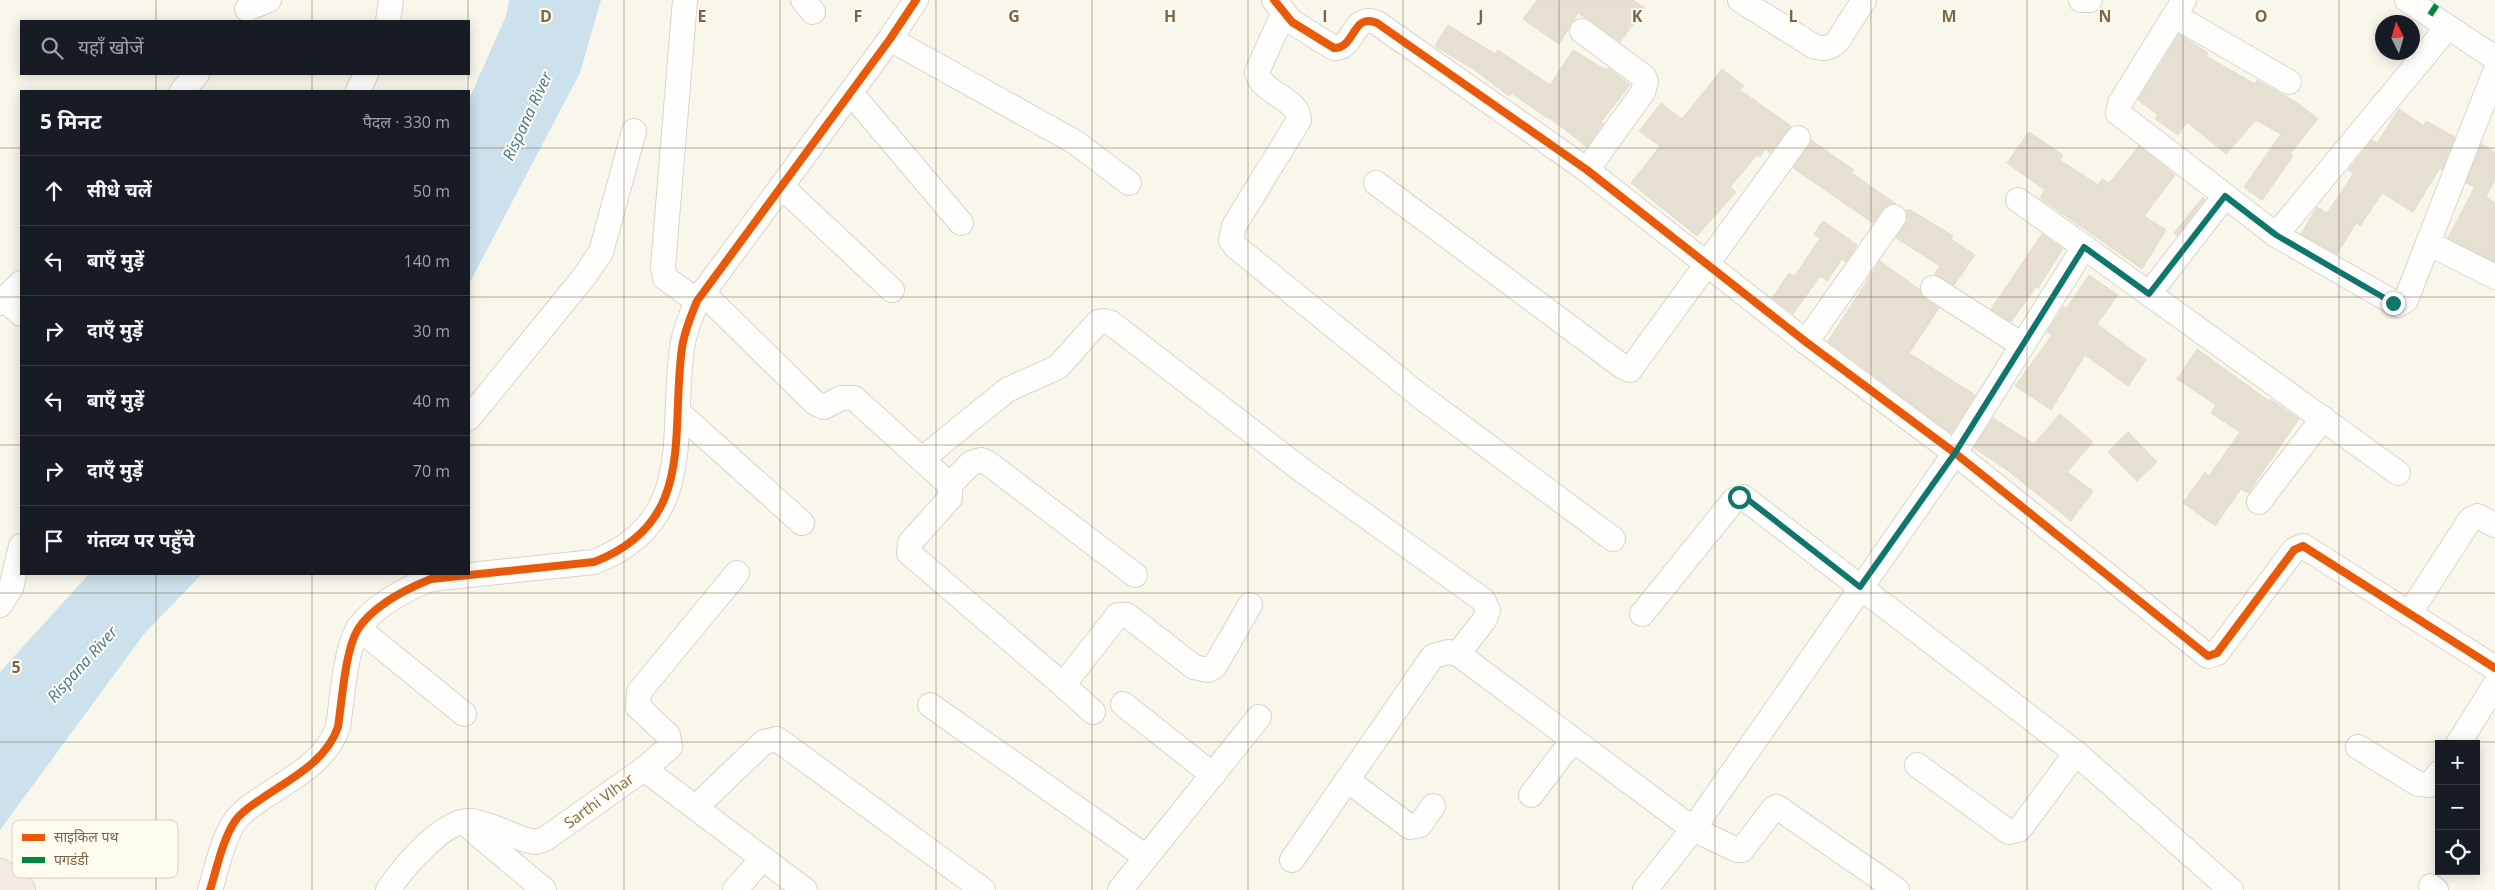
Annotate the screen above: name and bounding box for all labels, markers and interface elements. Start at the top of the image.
text: D [540,5,552,27]
text: E [698,5,707,27]
text: F [854,5,862,27]
text: G [1008,5,1020,27]
text: H [1164,5,1176,27]
text: I [1322,5,1328,27]
text: J [1476,5,1484,27]
text: K [1632,5,1643,27]
text: L [1788,5,1798,27]
text: M [1941,5,1957,27]
text: N [2098,5,2112,27]
text: O [2255,5,2267,27]
north arrow [2375,15,2420,60]
search box [20,20,470,75]
icon: search [38,34,66,62]
text: यहाँ खोजें [78,34,144,60]
water label: Rispana River [497,67,557,164]
text: 5 मिनट [40,107,102,135]
text: पैदल · 330 m [363,111,450,133]
icon: ahead [40,177,68,205]
text: सीधे चलें [87,177,152,203]
text: 50 m [413,180,450,202]
icon: left [40,247,68,275]
text: बाएँ मुड़ें [87,247,144,273]
text: 140 m [404,250,450,272]
route end [2382,292,2405,315]
icon: right [40,317,68,345]
text: दाएँ मुड़ें [87,317,143,343]
text: 30 m [413,320,450,342]
icon: left [40,387,68,415]
text: बाएँ मुड़ें [87,387,144,413]
text: 40 m [413,390,450,412]
icon: right [40,457,68,485]
text: दाएँ मुड़ें [87,457,143,483]
text: 70 m [413,460,450,482]
route start [1728,486,1751,509]
icon: arrive [40,527,68,555]
text: गंतव्य पर पहुँचे [87,527,195,553]
water label: Rispana River [42,621,123,707]
text: 5 [11,656,21,678]
map controls [2435,740,2480,875]
button: + [2435,740,2480,785]
street label: Sarthi VIhar [559,768,637,832]
button: − [2435,785,2480,830]
legend [12,820,178,878]
text: साइकिल पथ [54,827,119,846]
button: locate [2435,830,2480,875]
text: पगडंडी [54,850,89,869]

